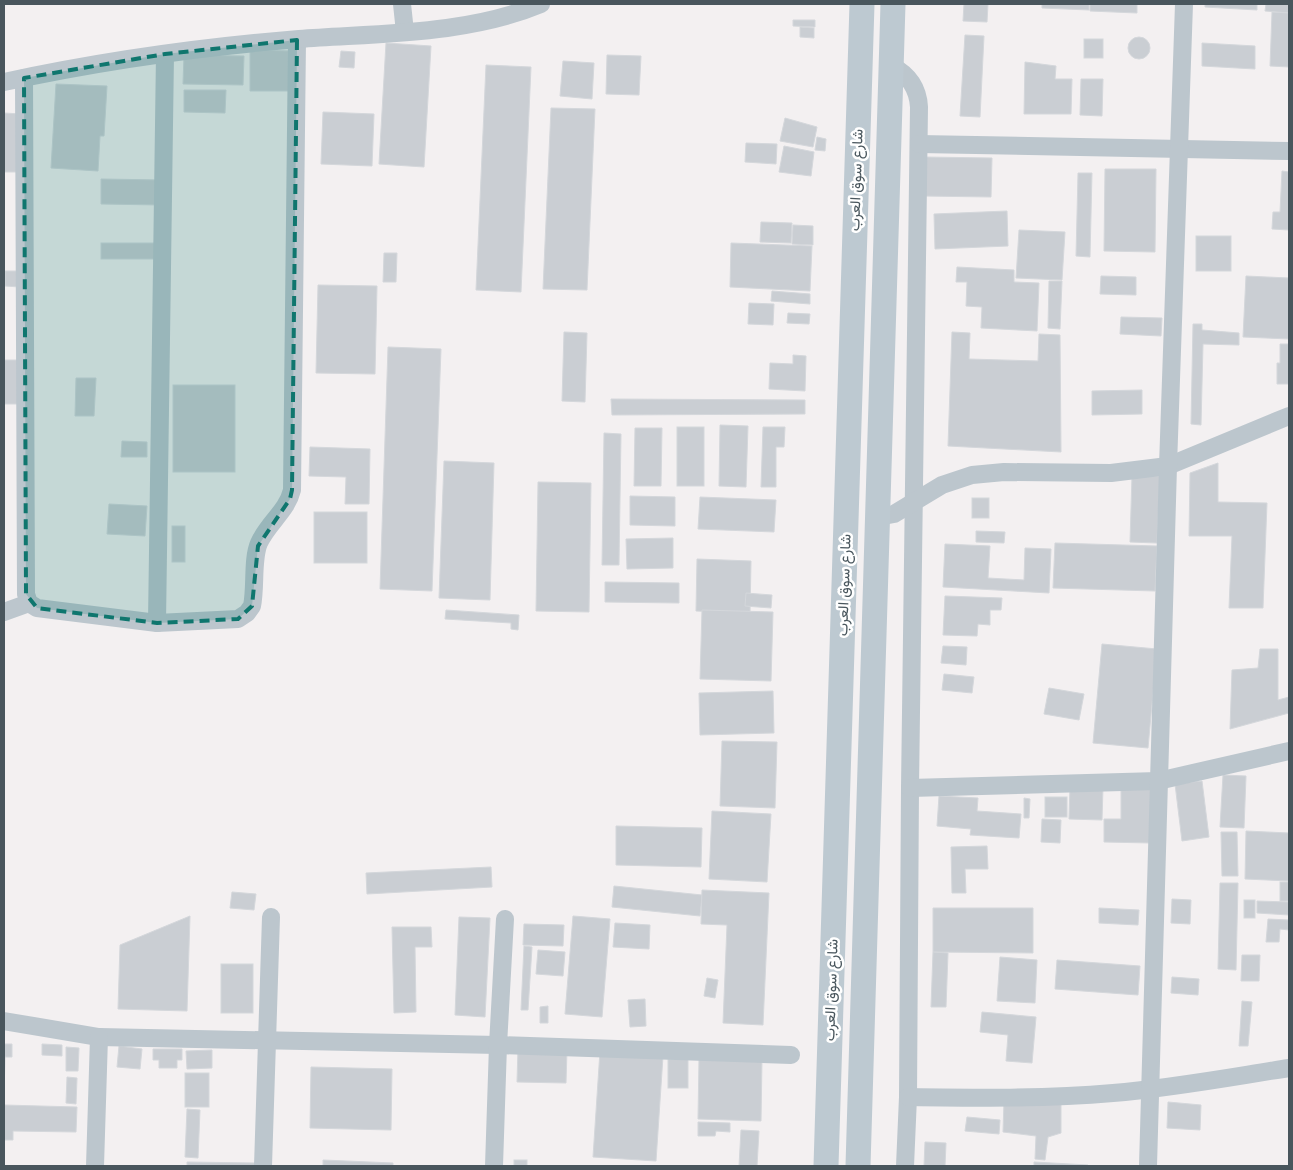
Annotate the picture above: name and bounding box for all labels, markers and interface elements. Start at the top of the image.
street label: شارع سوق العرب [843,128,869,231]
street label: شارع سوق العرب [831,533,857,636]
street label: شارع سوق العرب [818,938,844,1041]

